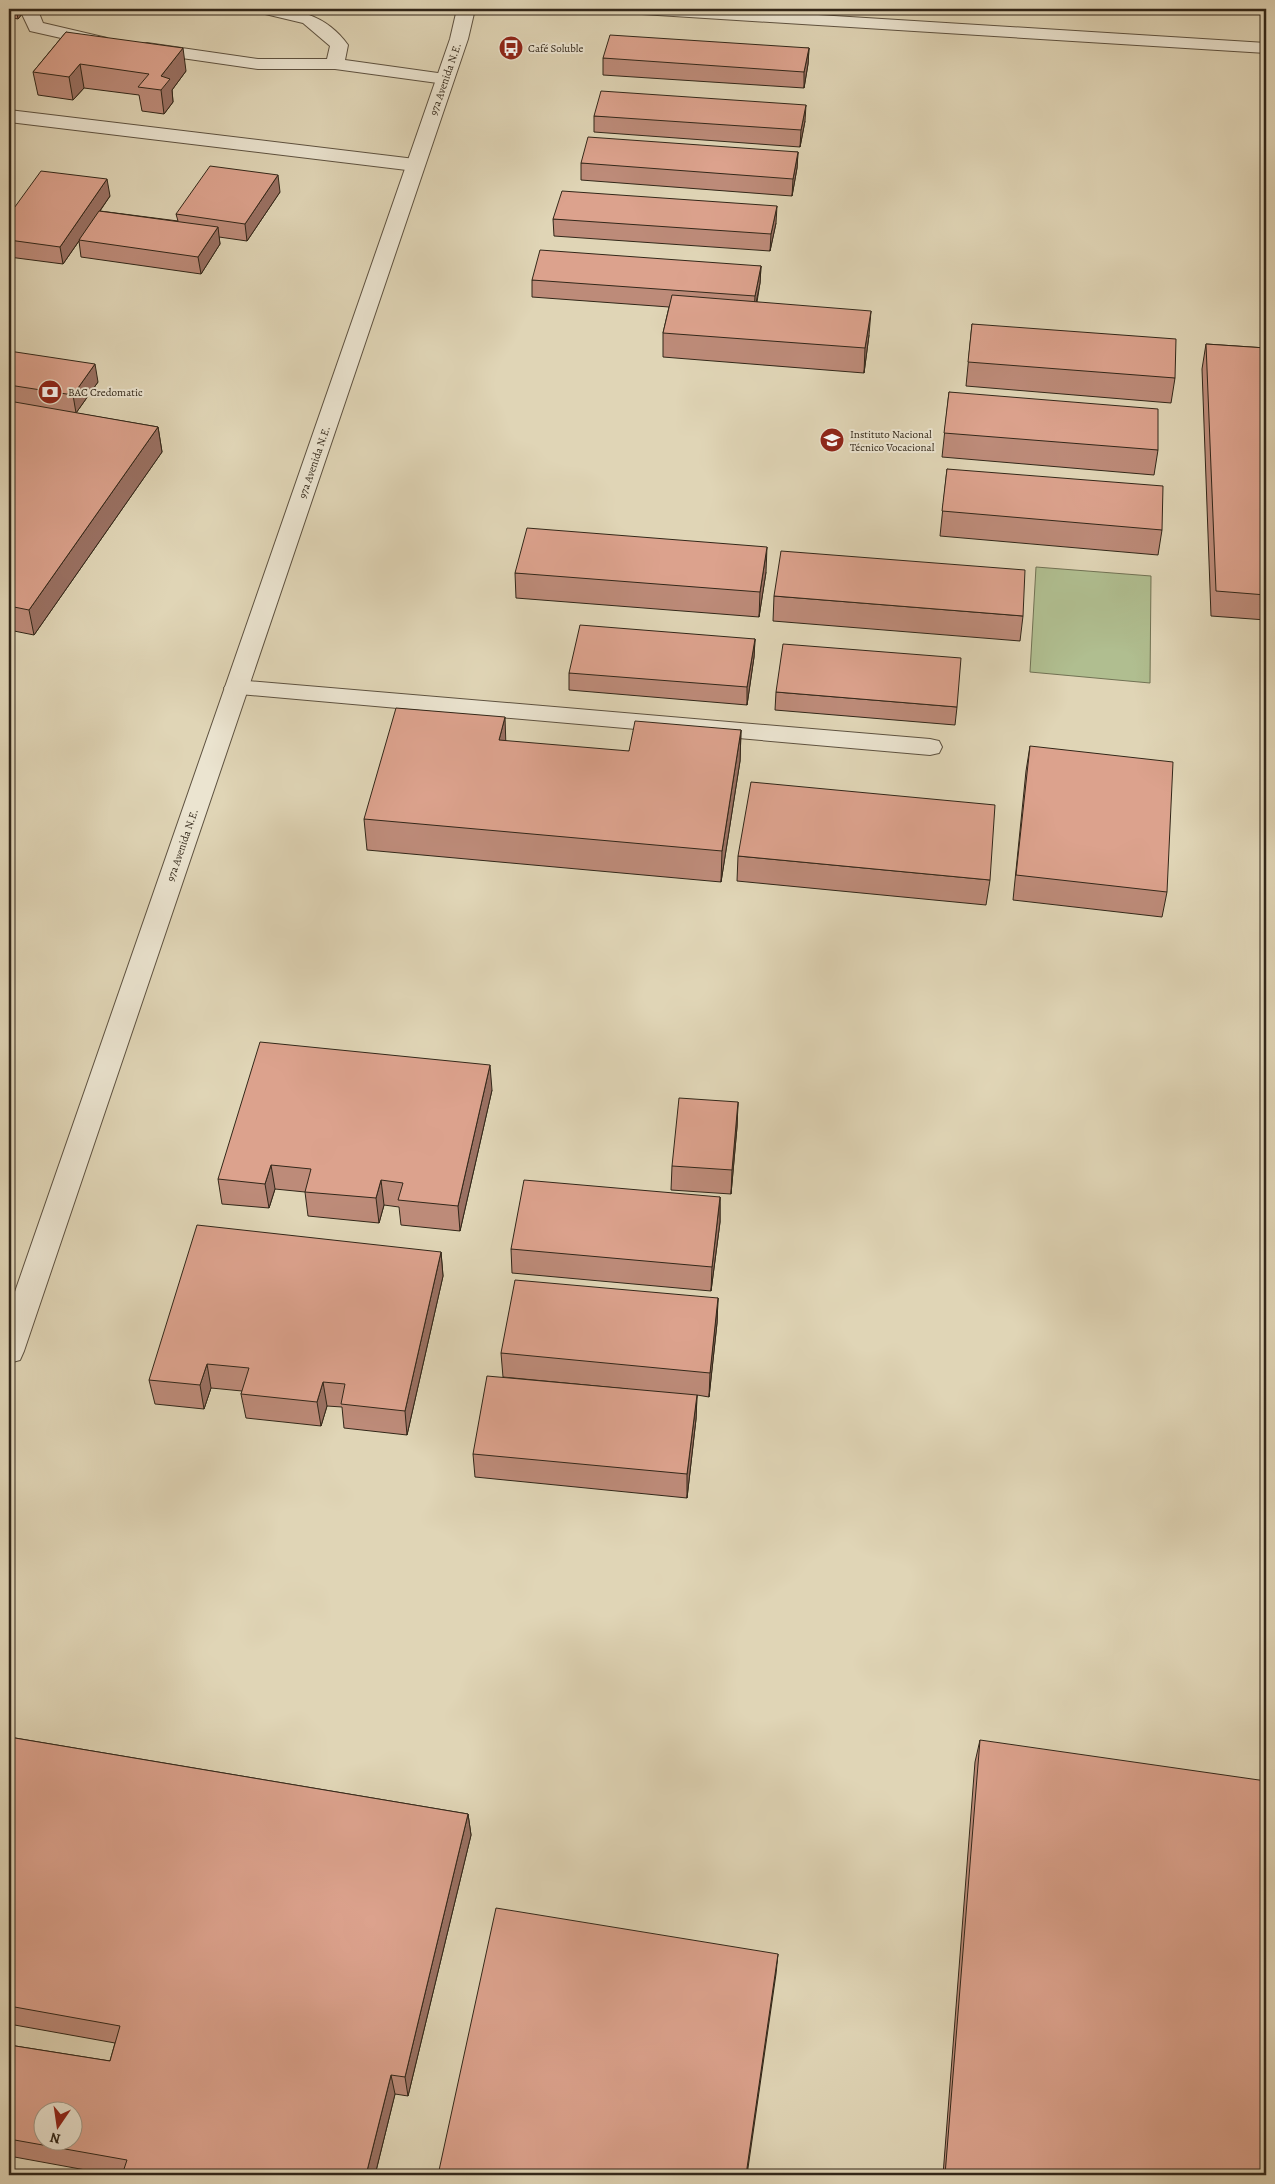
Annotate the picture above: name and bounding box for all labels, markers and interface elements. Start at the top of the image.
bus stop icon: Café Soluble [498,35,524,61]
street label: 97a Avenida N.E. [426,41,465,117]
place label: Café Soluble [528,41,584,56]
bank icon: BAC Credomatic [37,379,63,405]
place label: BAC Credomatic [68,385,143,400]
street label: 97a Avenida N.E. [295,424,334,500]
school or university icon: Instituto Nacional Técnico Vocacional [819,427,845,453]
place label: Instituto Nacional Técnico Vocacional [850,427,935,455]
street label: 97a Avenida N.E. [163,807,202,883]
north arrow [32,2102,82,2152]
text: N [48,2128,62,2149]

